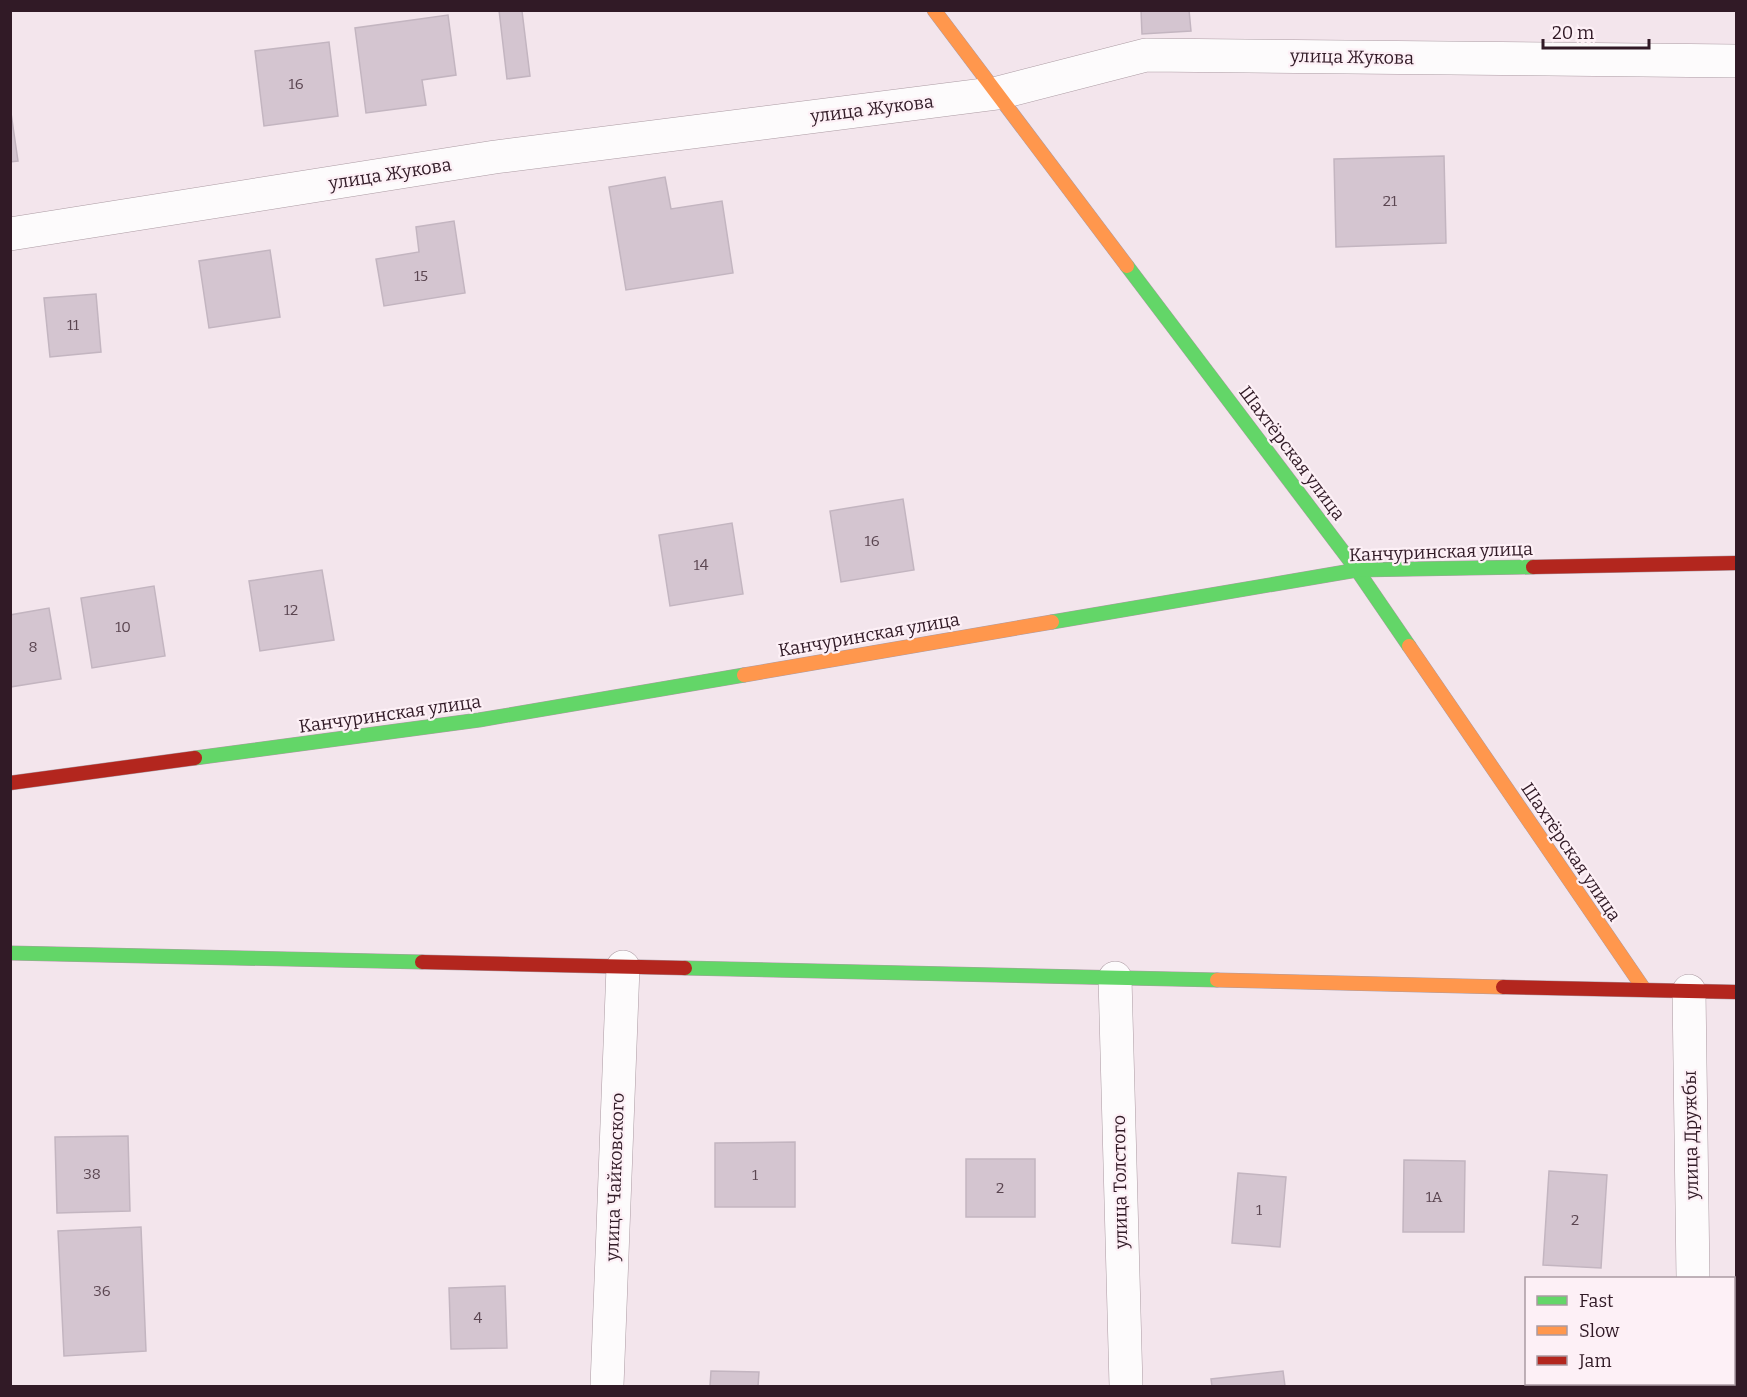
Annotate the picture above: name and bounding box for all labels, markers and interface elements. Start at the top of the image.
scale bar [1543,12,1650,50]
text: 20 m [1552,22,1594,44]
street label: улица Жукова [1289,45,1414,69]
house number: 16 [289,75,304,93]
street label: улица Жукова [808,91,935,128]
street label: улица Жукова [326,153,453,195]
house number: 21 [1383,192,1397,210]
house number: 15 [414,267,428,285]
house number: 11 [67,316,79,334]
street label: Шахтёрская улица [1234,381,1350,525]
house number: 16 [865,532,880,550]
street label: Канчуринская улица [1349,538,1533,566]
house number: 14 [694,556,709,574]
house number: 12 [284,601,298,619]
street label: Канчуринская улица [777,608,962,662]
house number: 10 [115,618,131,636]
house number: 8 [28,638,38,656]
street label: Канчуринская улица [297,690,483,738]
street label: Шахтёрская улица [1516,778,1626,926]
street label: улица Дружбы [1679,1070,1703,1201]
street label: улица Чайковского [601,1092,629,1263]
street label: улица Толстого [1108,1115,1132,1250]
house number: 38 [83,1165,101,1183]
house number: 1 [752,1166,758,1184]
house number: 2 [996,1179,1004,1197]
house number: 1А [1426,1188,1443,1206]
house number: 1 [1256,1201,1262,1219]
house number: 2 [1571,1211,1579,1229]
legend [1525,1277,1735,1385]
house number: 36 [93,1282,111,1300]
text: Fast [1579,1290,1614,1312]
house number: 4 [474,1309,483,1327]
text: Slow [1579,1320,1620,1342]
text: Jam [1578,1350,1612,1372]

